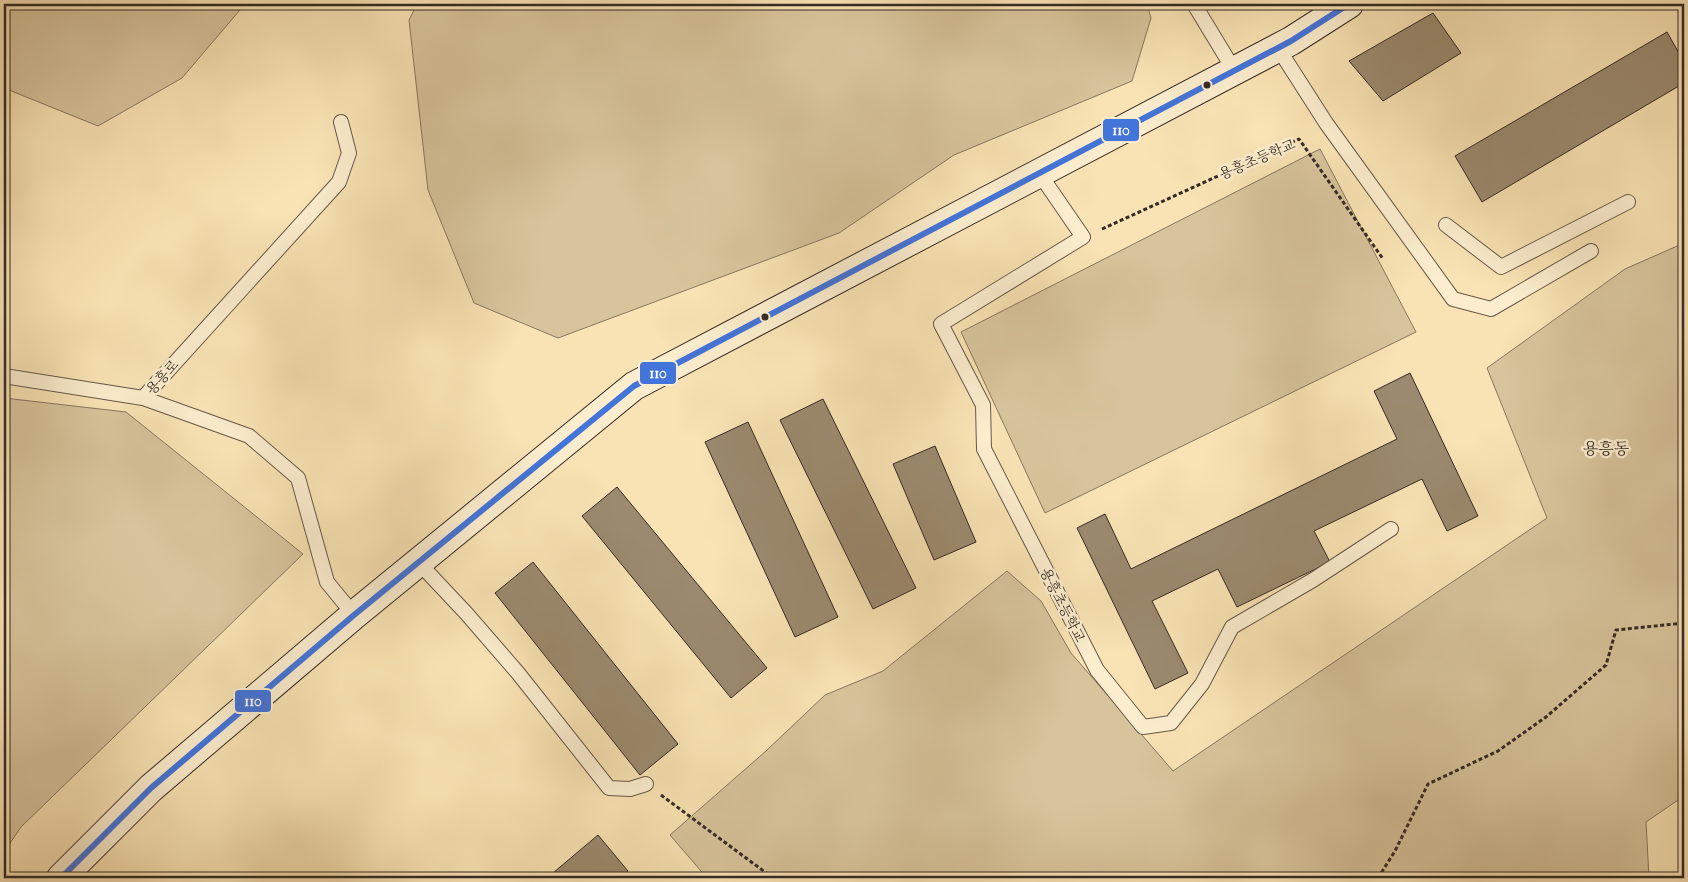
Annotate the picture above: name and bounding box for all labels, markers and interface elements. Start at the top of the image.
unlabelled marker [1202,80,1212,90]
line badge: 110 [1102,118,1140,142]
text: 110 [1112,122,1130,139]
street label: 용흥초등학교 [1217,136,1298,183]
unlabelled marker [760,312,770,322]
street label: 용흥로 [142,356,183,398]
line badge: 110 [639,361,677,385]
text: 110 [649,365,667,382]
district label: 용흥동 [1583,439,1630,458]
street label: 용흥초등학교 [1037,565,1089,646]
line badge: 110 [234,689,272,713]
text: 110 [244,693,262,710]

